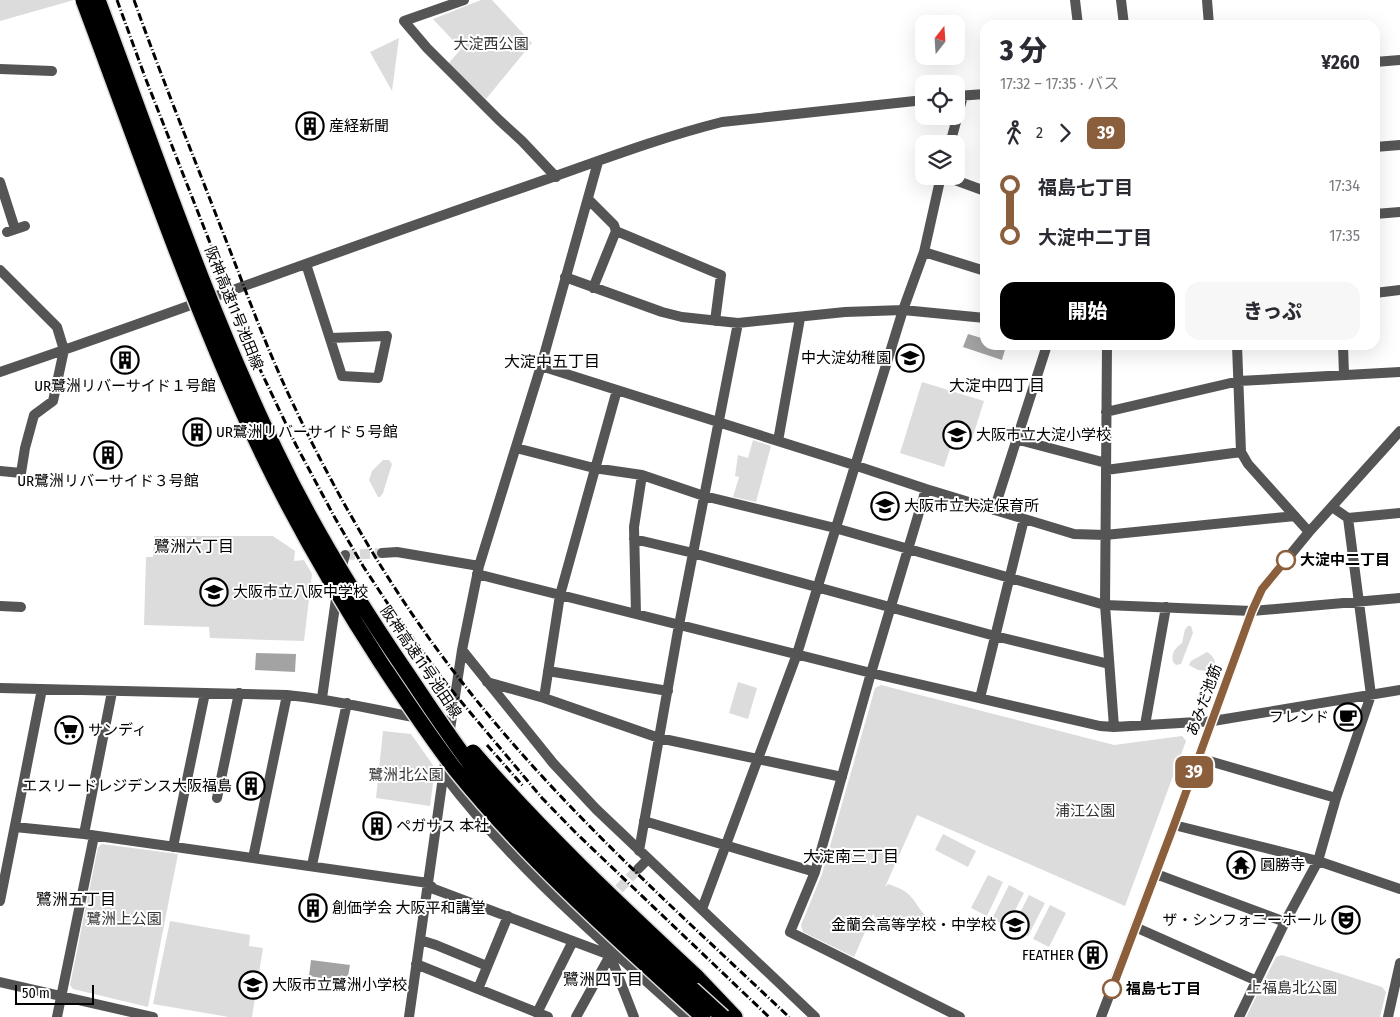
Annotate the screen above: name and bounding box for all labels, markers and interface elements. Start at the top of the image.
north arrow [915,15,965,65]
map controls [915,15,965,185]
text: 3 分 [1000,34,1047,67]
park label: 大淀西公園 [453,35,529,53]
text: ¥260 [1321,51,1360,74]
text: 17:32 – 17:35 · バス [1000,74,1119,93]
button: locate [915,75,965,125]
building icon: 産経新聞 [295,111,325,141]
place label: 産経新聞 [329,117,389,135]
icon: walk [1000,119,1028,147]
icon: forward [1051,119,1079,147]
text: 39 [1097,122,1115,144]
text: 2 [1036,123,1043,142]
button: layers [915,135,965,185]
text: 福島七丁目 [1038,176,1133,199]
text: 17:34 [1329,176,1360,195]
text: 大淀中二丁目 [1038,226,1152,249]
text: 17:35 [1329,226,1360,245]
street label: 阪神高速11号池田線 [201,244,267,372]
button: 開始 [1000,282,1175,340]
button: きっぷ [1185,282,1360,340]
school or university icon: 中大淀幼稚園 [895,343,925,373]
building icon: UR鷺洲リバーサイド１号館 [110,345,140,375]
place label: 中大淀幼稚園 [801,349,891,367]
district label: 大淀中五丁目 [504,352,600,371]
district label: 大淀中四丁目 [949,376,1045,395]
place label: UR鷺洲リバーサイド１号館 [34,377,216,395]
building icon: UR鷺洲リバーサイド５号館 [182,417,212,447]
school or university icon: 大阪市立大淀小学校 [942,420,972,450]
place label: UR鷺洲リバーサイド５号館 [216,423,398,441]
place label: 大阪市立大淀小学校 [976,426,1111,444]
building icon: UR鷺洲リバーサイド３号館 [93,440,123,470]
place label: UR鷺洲リバーサイド３号館 [17,472,199,490]
school or university icon: 大阪市立大淀保育所 [870,491,900,521]
place label: 大阪市立大淀保育所 [904,497,1039,515]
district label: 鷺洲六丁目 [154,537,234,556]
marker: 大淀中二丁目 [1276,550,1296,570]
place label: 大淀中二丁目 [1300,551,1390,569]
school or university icon: 大阪市立八阪中学校 [199,577,229,607]
place label: 大阪市立八阪中学校 [233,583,368,601]
street label: 阪神高速11号池田線 [377,602,465,722]
street label: あみだ池筋 [1183,662,1225,738]
cafe icon: フレンド [1333,702,1363,732]
place label: フレンド [1269,708,1329,726]
supermarket icon: サンディ [54,715,84,745]
place label: サンディ [88,721,147,739]
line badge: 39 [1172,756,1216,788]
text: 39 [1185,761,1203,783]
park label: 鷺洲北公園 [368,766,444,784]
building icon: エスリードレジデンス大阪福島 [236,771,266,801]
place label: エスリードレジデンス大阪福島 [22,777,232,795]
park label: 浦江公園 [1055,802,1115,820]
building icon: ペガサス 本社 [362,811,392,841]
place label: ペガサス 本社 [396,817,489,835]
district label: 大淀南三丁目 [803,847,899,866]
temple icon: 圓勝寺 [1226,850,1256,880]
place label: 圓勝寺 [1260,856,1305,874]
district label: 鷺洲五丁目 [36,890,116,909]
building icon: 創価学会 大阪平和講堂 [298,893,328,923]
place label: 創価学会 大阪平和講堂 [332,899,486,917]
theatre icon: ザ・シンフォニーホール [1331,905,1361,935]
park label: 鷺洲上公園 [86,910,162,928]
school or university icon: 金蘭会高等学校・中学校 [1000,910,1030,940]
place label: ザ・シンフォニーホール [1162,911,1327,929]
place label: 金蘭会高等学校・中学校 [831,916,996,934]
building icon: FEATHER [1078,940,1108,970]
place label: FEATHER [1022,946,1074,964]
school or university icon: 大阪市立鷺洲小学校 [238,970,268,1000]
district label: 鷺洲四丁目 [563,970,643,989]
place label: 大阪市立鷺洲小学校 [272,976,407,994]
marker: 福島七丁目 [1102,979,1122,999]
park label: 上福島北公園 [1247,979,1337,997]
place label: 福島七丁目 [1125,980,1201,998]
scale bar [15,982,94,1005]
text: 50 m [22,985,50,1002]

